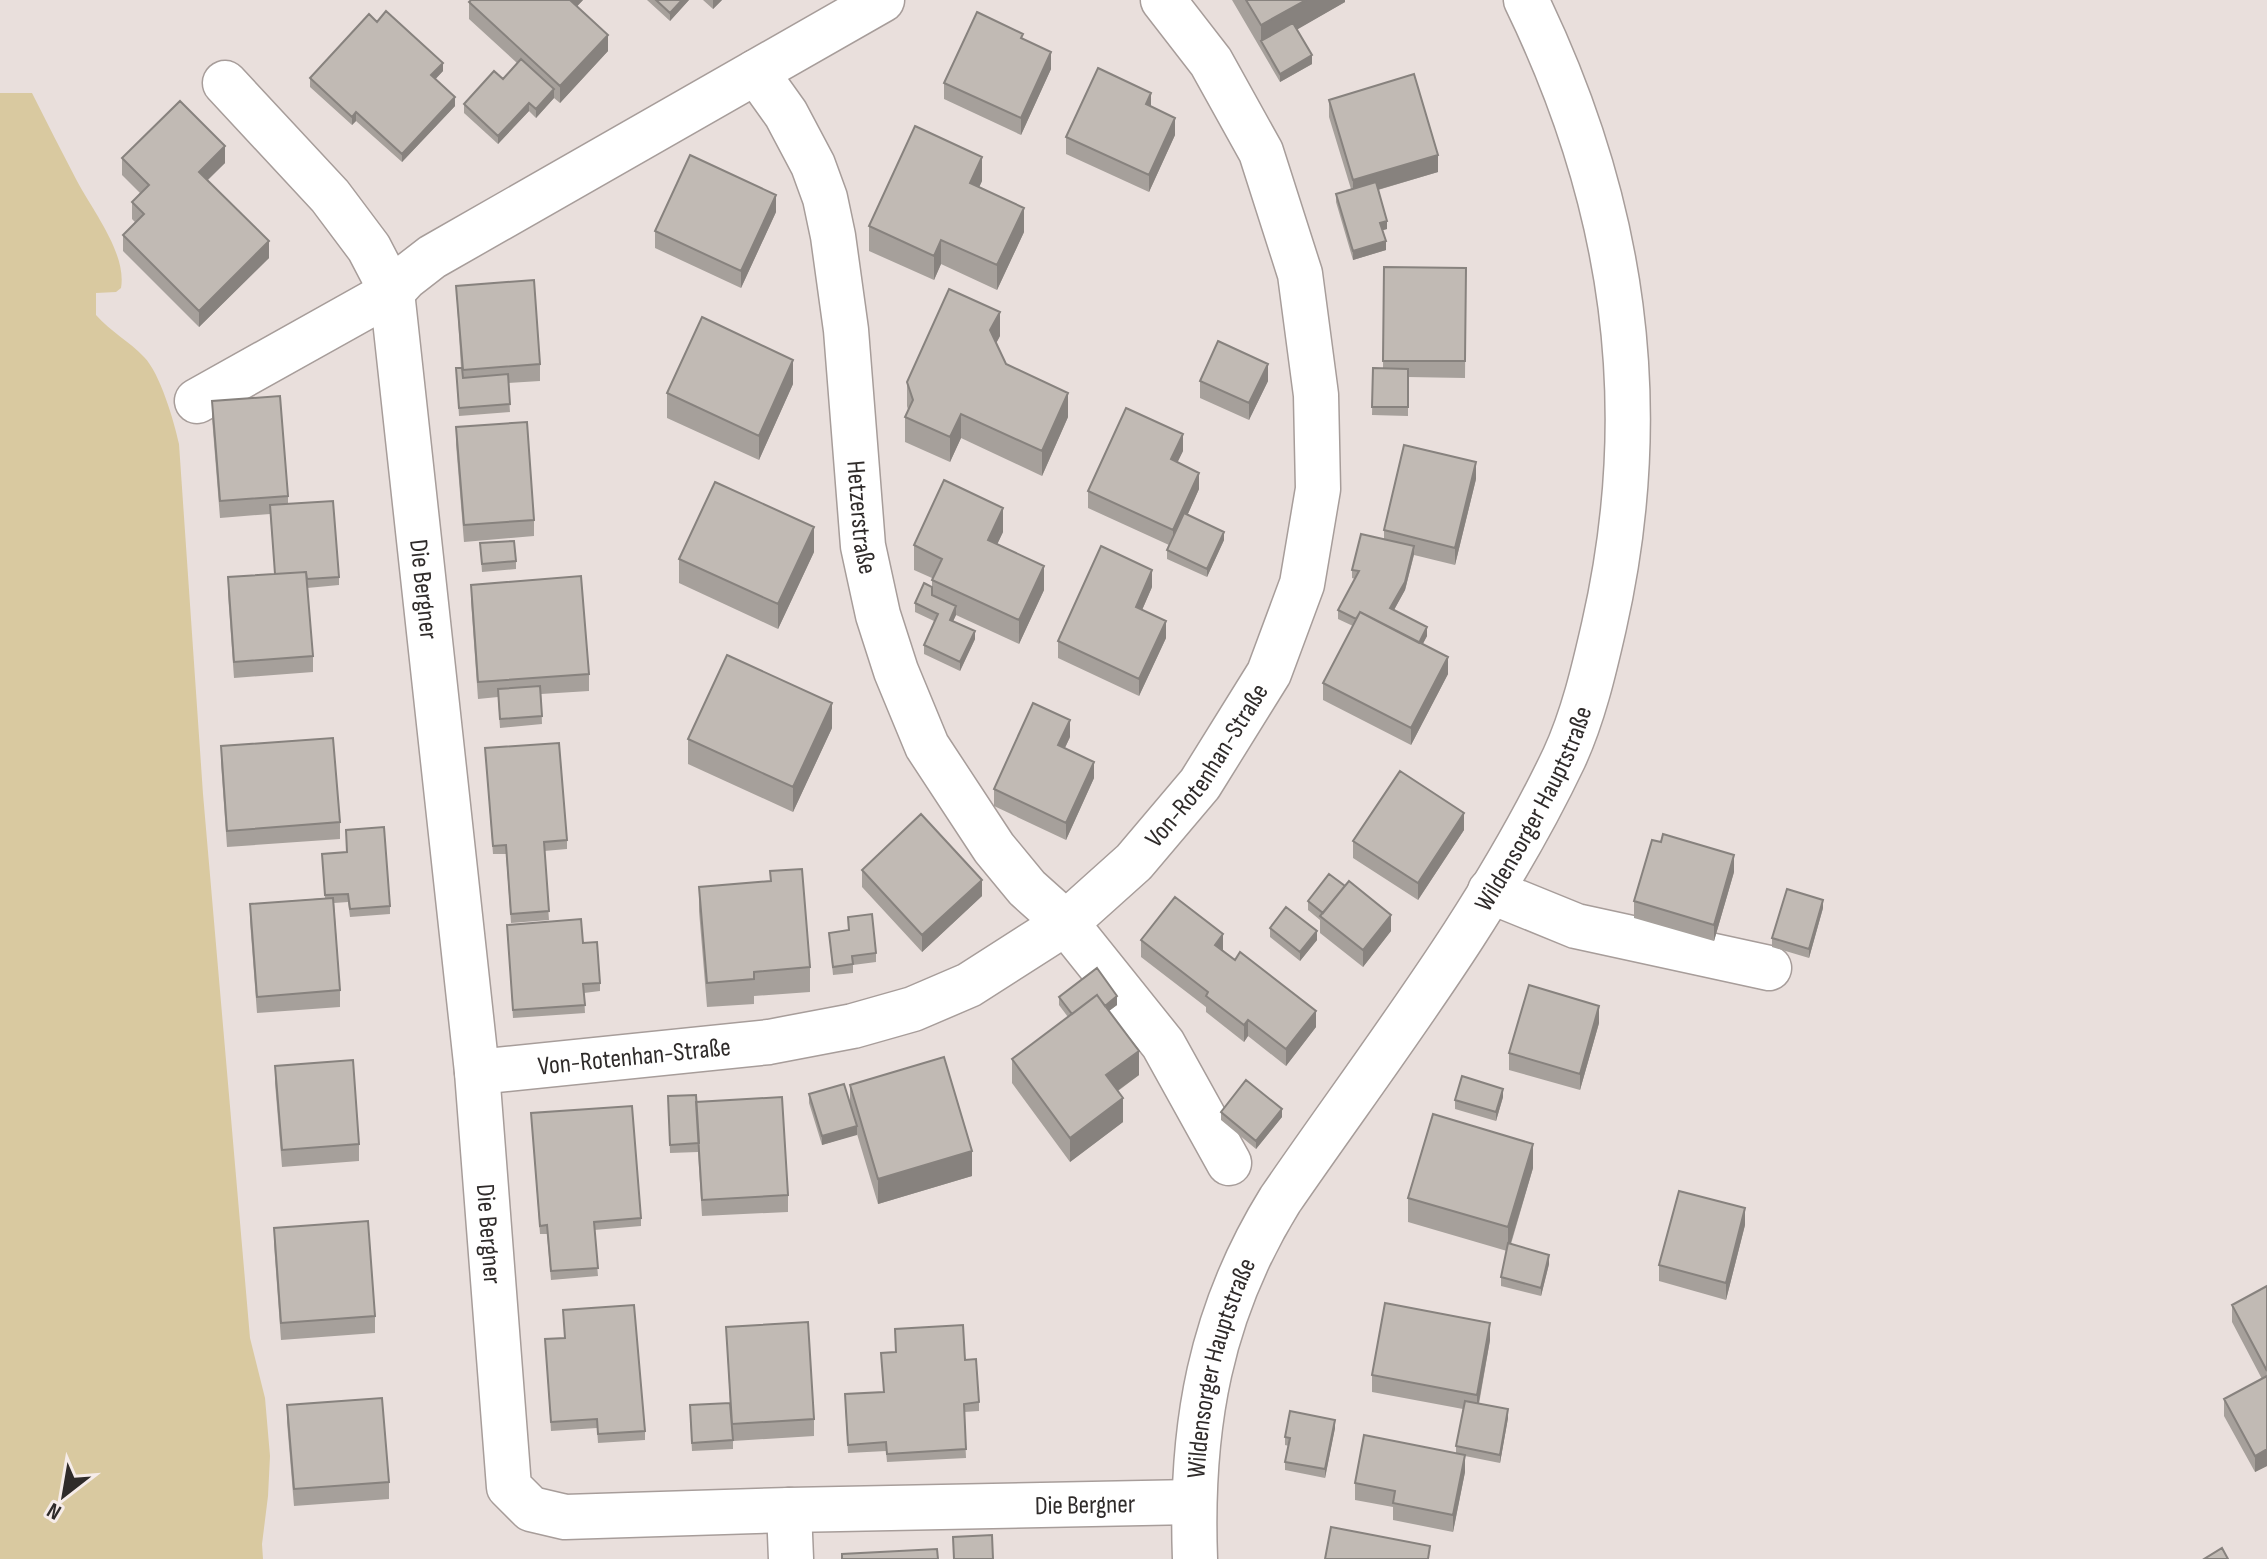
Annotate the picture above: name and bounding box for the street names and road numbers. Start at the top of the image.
street label: Hetzerstraße [839,459,883,577]
street label: Die Bergner [402,538,444,642]
street label: Von-Rotenhan-Straße [1139,678,1276,854]
street label: Wildensorger Hauptstraße [1469,703,1599,917]
street label: Von-Rotenhan-Straße [537,1032,732,1083]
street label: Die Bergner [469,1183,507,1286]
street label: Wildensorger Hauptstraße [1181,1253,1263,1479]
street label: Die Bergner [1035,1489,1136,1522]

